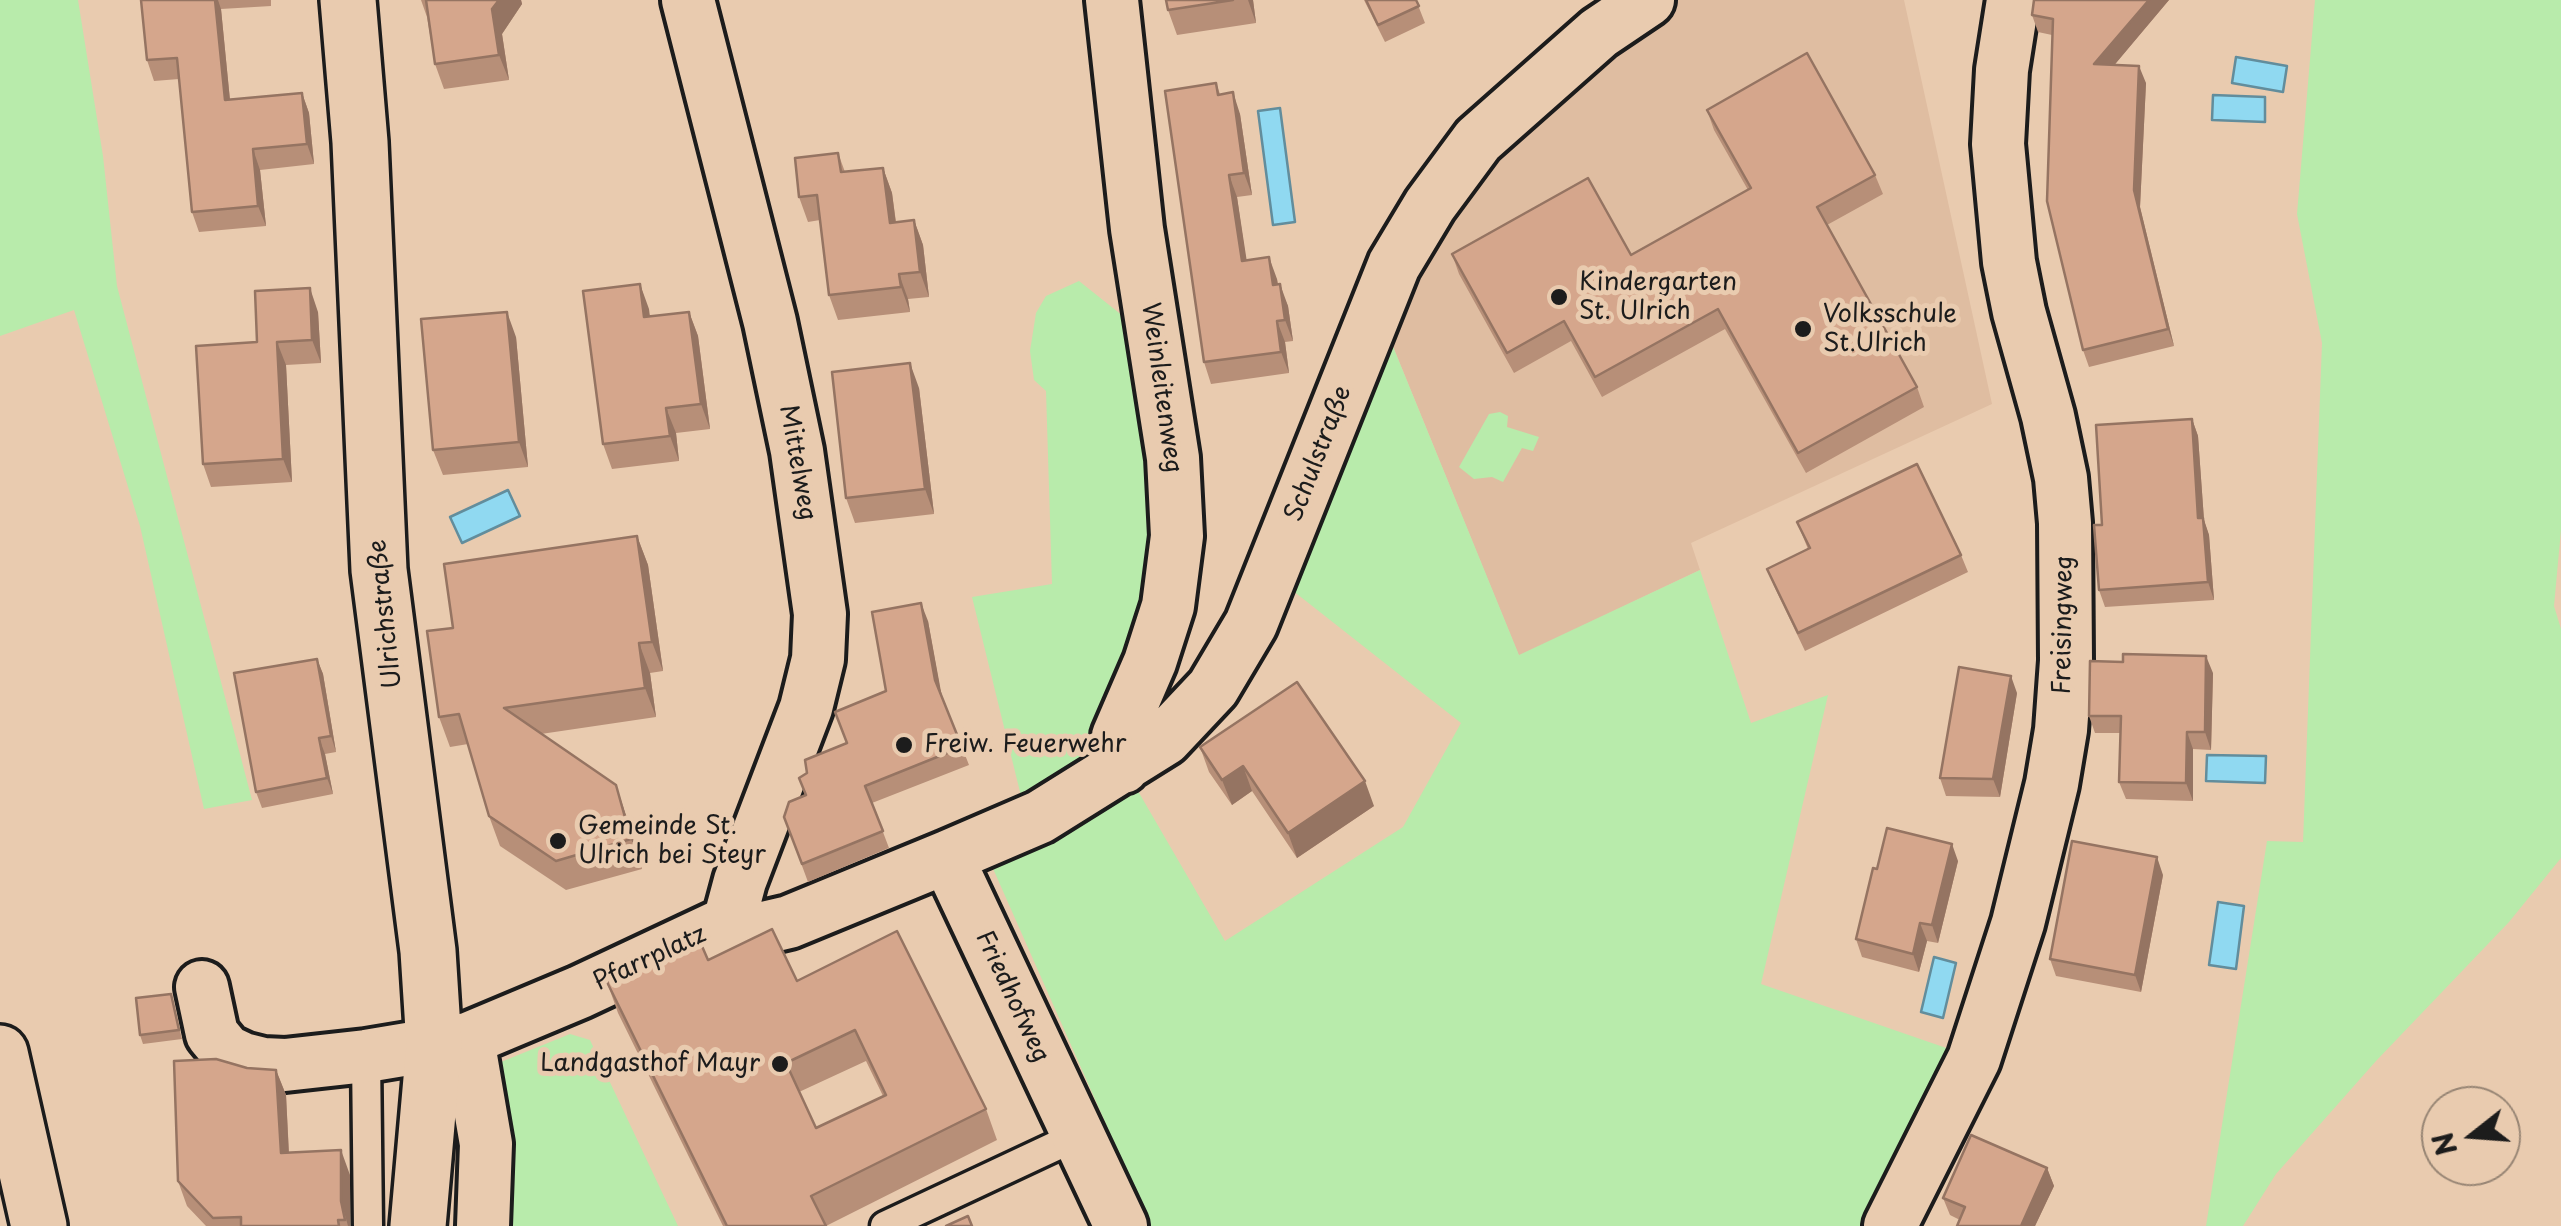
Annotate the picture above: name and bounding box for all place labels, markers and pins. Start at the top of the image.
place label: Kindergarten St. Ulrich [1579,268,1737,327]
marker: Kindergarten St. Ulrich [1548,286,1570,308]
place label: Volksschule St.Ulrich [1823,300,1957,359]
marker: Volksschule St.Ulrich [1792,318,1814,340]
place label: Freiw. Feuerwehr [924,730,1126,760]
marker: Freiw. Feuerwehr [893,734,915,756]
place label: Gemeinde St. Ulrich bei Steyr [578,812,766,871]
marker: Gemeinde St. Ulrich bei Steyr [547,830,569,852]
place label: Landgasthof Mayr [540,1049,760,1079]
marker: Landgasthof Mayr [769,1053,791,1075]

